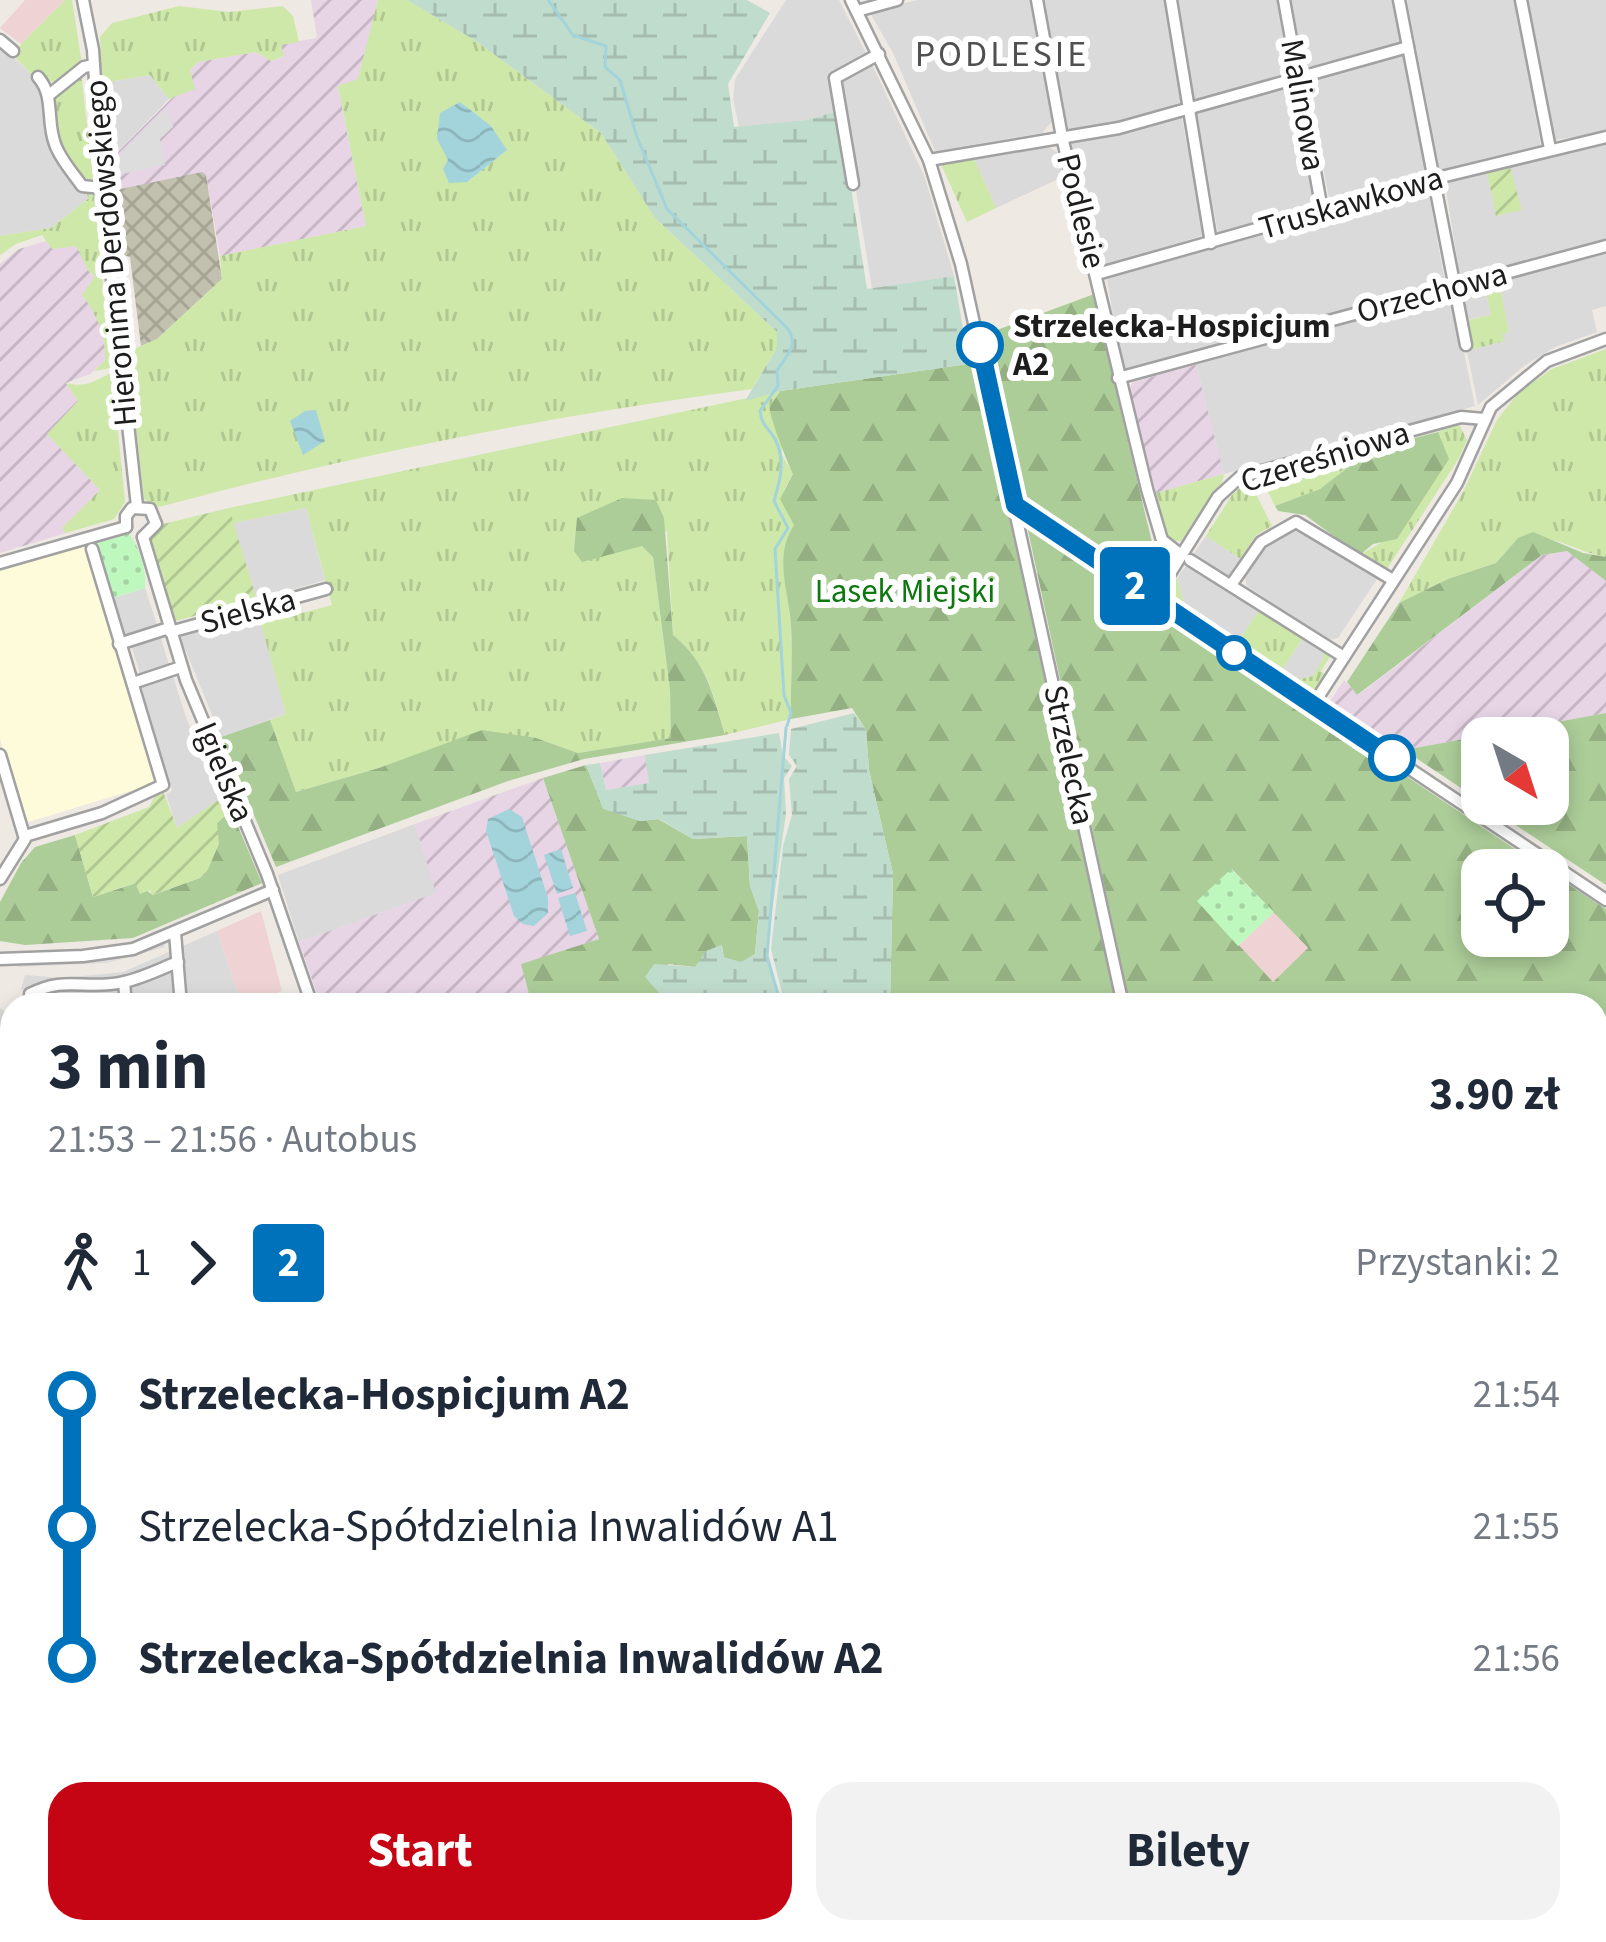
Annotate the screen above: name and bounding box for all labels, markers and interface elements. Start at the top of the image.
district label: PODLESIE [915,29,1089,80]
street label: Malinowa [1268,35,1338,175]
street label: Hieronima Derdowskiego [72,78,150,428]
street label: Podlesie [1044,148,1118,274]
street label: Truskawkowa [1254,154,1448,252]
street label: Orzechowa [1351,250,1513,336]
place label: Strzelecka-Hospicjum A2 [1012,303,1331,388]
marker: Strzelecka-Hospicjum A2 [958,323,1002,367]
street label: Czereśniowa [1235,409,1415,505]
line badge: 2 [1096,547,1174,625]
text: 2 [1124,556,1146,616]
park label: Lasek Miejski [815,568,995,615]
street label: Sielska [195,576,301,646]
unlabelled marker [1218,637,1250,669]
street label: Strzelecka [1031,681,1107,829]
street label: Igielska [182,715,266,829]
north arrow [1461,717,1569,825]
map controls [1461,717,1569,957]
unlabelled marker [1370,736,1414,780]
button: locate [1461,849,1569,957]
text: 3 min [48,1020,209,1114]
text: 3.90 zł [1429,1063,1560,1127]
text: 21:53 – 21:56 · Autobus [48,1112,417,1168]
icon: walk [48,1230,114,1296]
icon: forward [169,1230,235,1296]
text: 2 [277,1233,300,1293]
text: 1 [132,1235,151,1291]
text: Przystanki: 2 [1355,1235,1560,1291]
text: Strzelecka-Hospicjum A2 [138,1363,630,1427]
text: 21:54 [1473,1367,1560,1423]
text: Strzelecka-Spółdzielnia Inwalidów A1 [138,1495,839,1559]
text: 21:55 [1473,1499,1560,1555]
text: Strzelecka-Spółdzielnia Inwalidów A2 [138,1627,884,1691]
text: 21:56 [1473,1631,1560,1687]
button: Start [48,1782,792,1920]
button: Bilety [816,1782,1560,1920]

